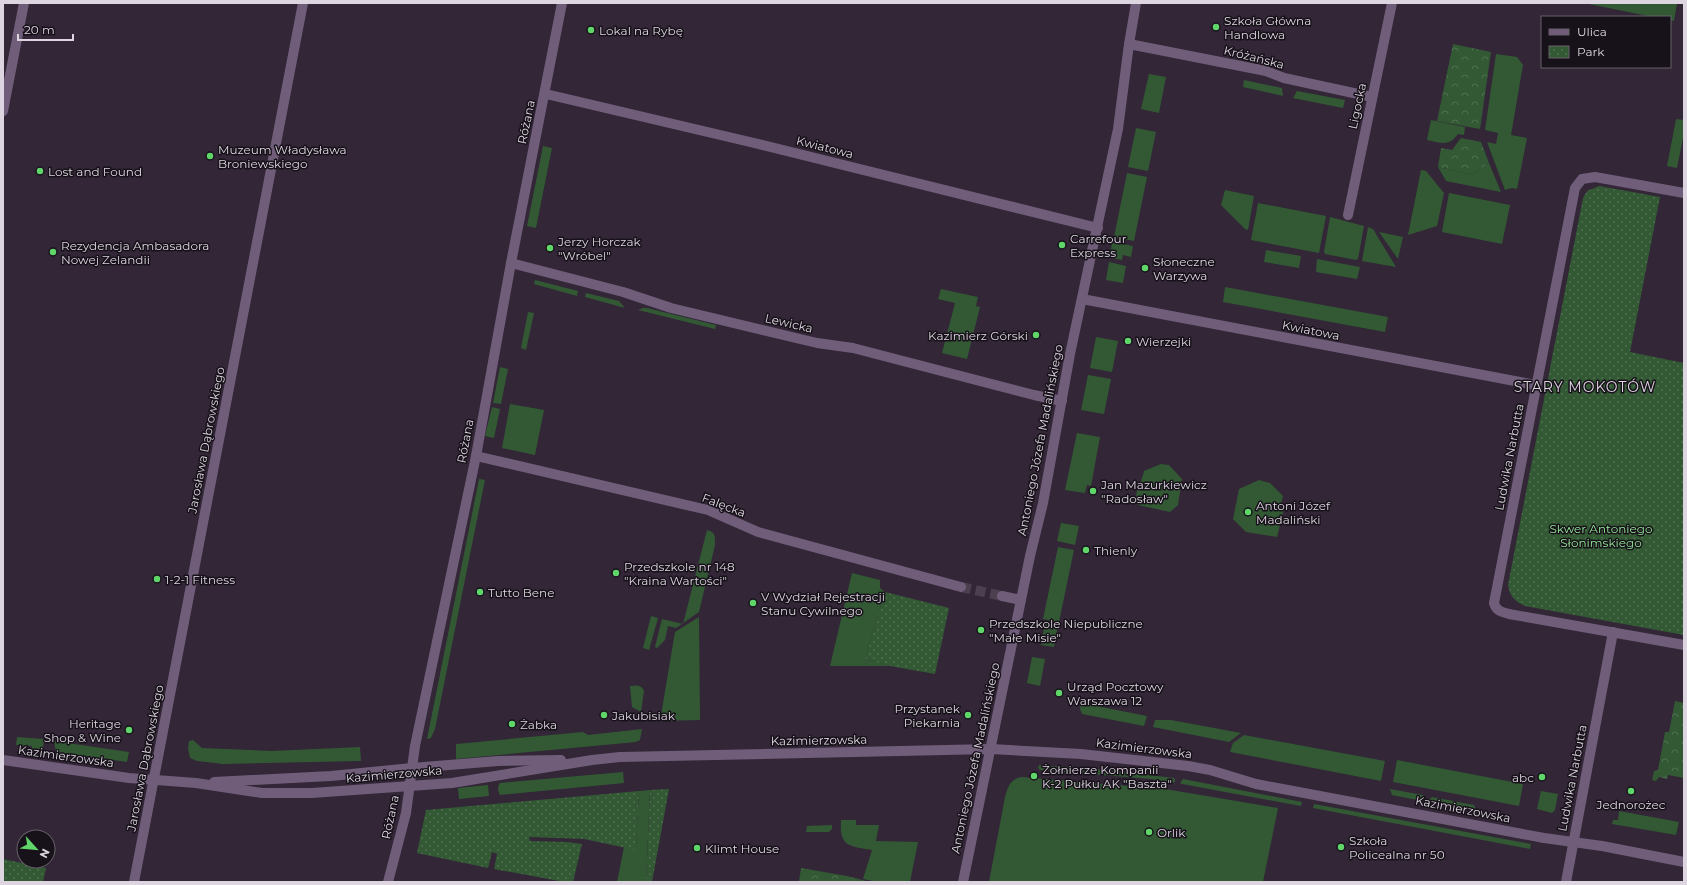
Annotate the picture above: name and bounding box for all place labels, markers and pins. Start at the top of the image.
place label: Szkoła Główna Handlowa [1224,13,1311,42]
marker: Szkoła Główna Handlowa [1211,22,1221,32]
place label: Lokal na Rybę [599,23,683,38]
marker: Lokal na Rybę [586,25,596,35]
place label: Muzeum Władysława Broniewskiego [218,142,347,171]
marker: Muzeum Władysława Broniewskiego [205,151,215,161]
place label: Lost and Found [48,164,142,179]
marker: Lost and Found [35,166,45,176]
place label: Carrefour Express [1070,231,1127,260]
place label: Jerzy Horczak "Wróbel" [557,234,641,263]
place label: Rezydencja Ambasadora Nowej Zelandii [61,238,209,267]
marker: Carrefour Express [1057,240,1067,250]
marker: Jerzy Horczak "Wróbel" [545,243,555,253]
marker: Rezydencja Ambasadora Nowej Zelandii [48,247,58,257]
place label: Słoneczne Warzywa [1153,254,1215,283]
marker: Słoneczne Warzywa [1140,263,1150,273]
place label: Kazimierz Górski [928,328,1028,343]
marker: Kazimierz Górski [1031,330,1041,340]
place label: Wierzejki [1136,334,1191,349]
marker: Wierzejki [1123,336,1133,346]
place label: Jan Mazurkiewicz "Radosław" [1100,477,1207,506]
marker: Jan Mazurkiewicz "Radosław" [1088,486,1098,496]
place label: Antoni Józef Madaliński [1256,498,1331,527]
marker: Antoni Józef Madaliński [1243,507,1253,517]
place label: Thienly [1094,543,1138,558]
marker: Thienly [1081,545,1091,555]
place label: Przedszkole nr 148 "Kraina Wartości" [624,559,735,588]
marker: Przedszkole nr 148 "Kraina Wartości" [611,568,621,578]
place label: 1-2-1 Fitness [165,572,235,587]
marker: 1-2-1 Fitness [152,574,162,584]
place label: Tutto Bene [488,585,554,600]
marker: Tutto Bene [475,587,485,597]
place label: V Wydział Rejestracji Stanu Cywilnego [761,589,885,618]
marker: V Wydział Rejestracji Stanu Cywilnego [748,598,758,608]
place label: Przedszkole Niepubliczne "Małe Misie" [989,616,1143,645]
marker: Przedszkole Niepubliczne "Małe Misie" [976,625,986,635]
place label: Urząd Pocztowy Warszawa 12 [1067,679,1164,708]
marker: Urząd Pocztowy Warszawa 12 [1054,688,1064,698]
place label: Przystanek Piekarnia [894,701,961,730]
place label: Jakubisiak [611,708,676,723]
marker: Jakubisiak [599,710,609,720]
marker: Przystanek Piekarnia [963,710,973,720]
place label: Heritage Shop & Wine [44,716,121,745]
place label: Żabka [520,717,557,732]
marker: Żabka [507,719,517,729]
marker: Heritage Shop & Wine [124,725,134,735]
place label: Żołnierze Kompanii K-2 Pułku AK "Baszta" [1042,762,1172,791]
place label: abc [1512,770,1534,785]
marker: Żołnierze Kompanii K-2 Pułku AK "Baszta" [1029,771,1039,781]
marker: abc [1537,772,1547,782]
marker: Jednorożec [1626,786,1636,796]
place label: Jednorożec [1595,797,1666,812]
place label: Orlik [1157,825,1186,840]
marker: Orlik [1144,827,1154,837]
place label: Szkoła Policealna nr 50 [1349,833,1445,862]
place label: Klimt House [705,841,779,856]
marker: Szkoła Policealna nr 50 [1336,842,1346,852]
marker: Klimt House [692,843,702,853]

